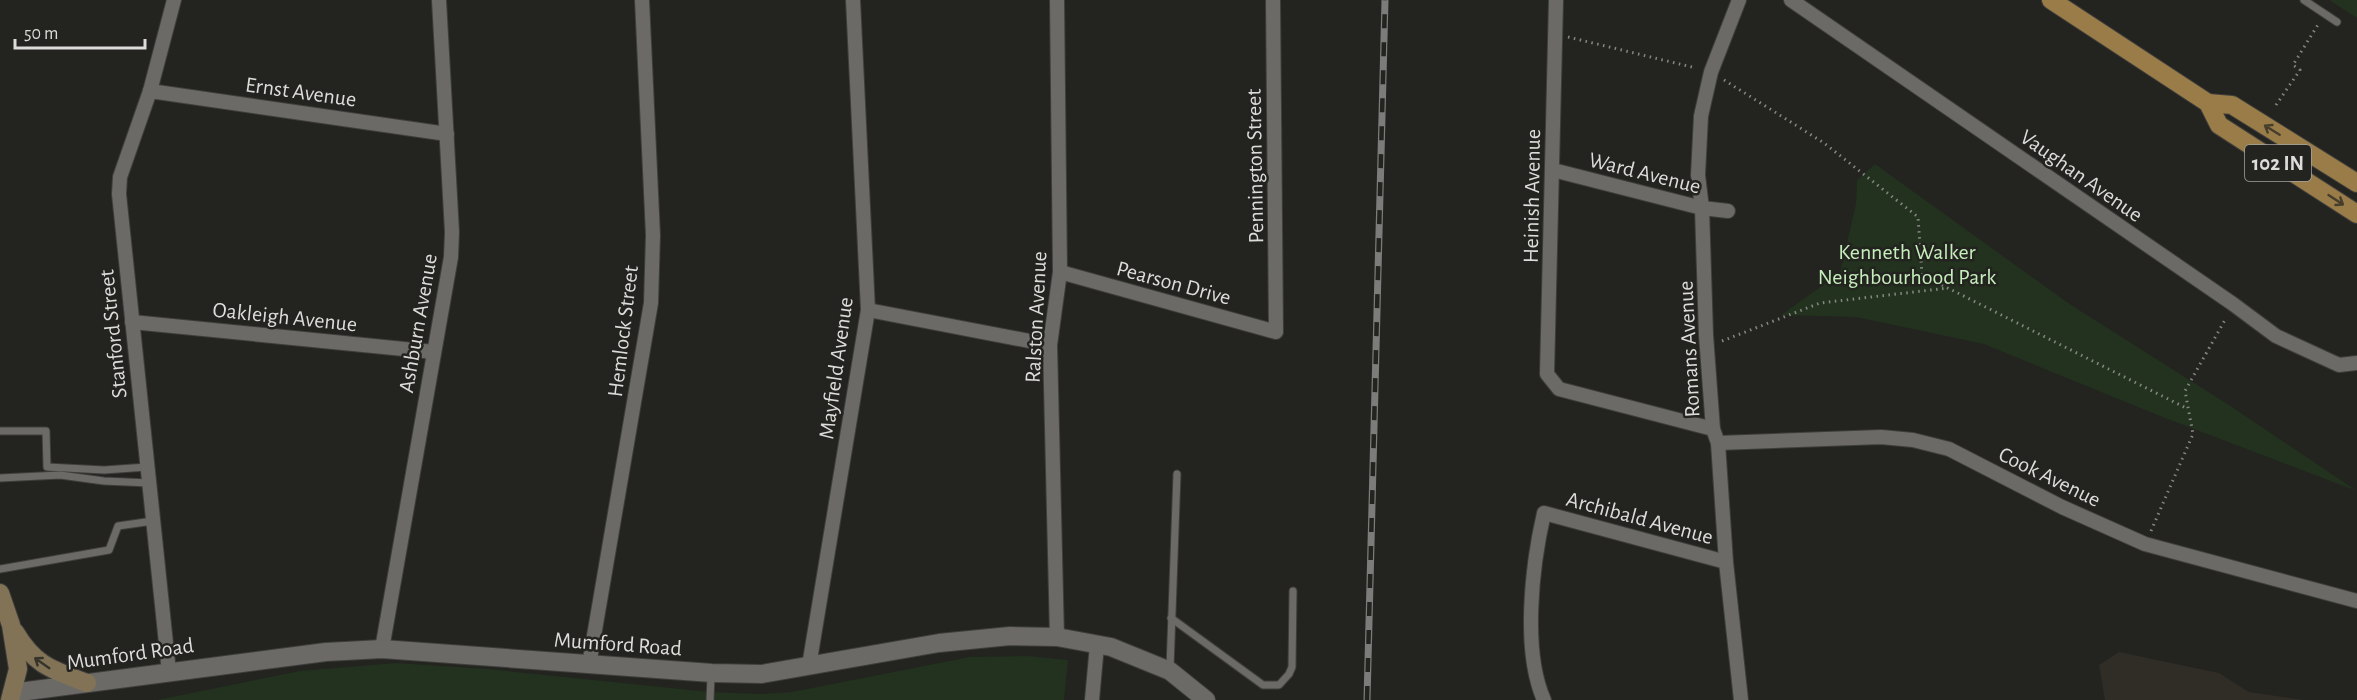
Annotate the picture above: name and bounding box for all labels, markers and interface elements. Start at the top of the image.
scale bar [15,12,146,50]
text: 50 m [24,25,58,43]
street label: Ernst Avenue [244,73,358,111]
street label: Pennington Street [1243,88,1267,243]
one-way arrow [2264,123,2281,135]
street label: Vaughan Avenue [2016,126,2147,226]
street label: Heinish Avenue [1520,129,1544,263]
road number: 102 IN [2245,145,2311,181]
street label: Ward Avenue [1586,148,1703,198]
one-way arrow [2328,194,2345,207]
park label: Kenneth Walker Neighbourhood Park [1818,241,1996,288]
street label: Ralston Avenue [1022,251,1050,383]
street label: Ashburn Avenue [395,252,441,394]
street label: Pearson Drive [1114,257,1233,309]
street label: Hemlock Street [604,264,642,398]
street label: Stanford Street [95,268,131,399]
street label: Romans Avenue [1674,280,1704,418]
street label: Mayfield Avenue [815,296,857,441]
street label: Oakleigh Avenue [212,298,358,336]
street label: Cook Avenue [1995,443,2104,511]
street label: Archibald Avenue [1564,488,1715,548]
street label: Mumford Road [553,629,683,659]
street label: Mumford Road [65,634,195,674]
one-way arrow [34,656,51,669]

